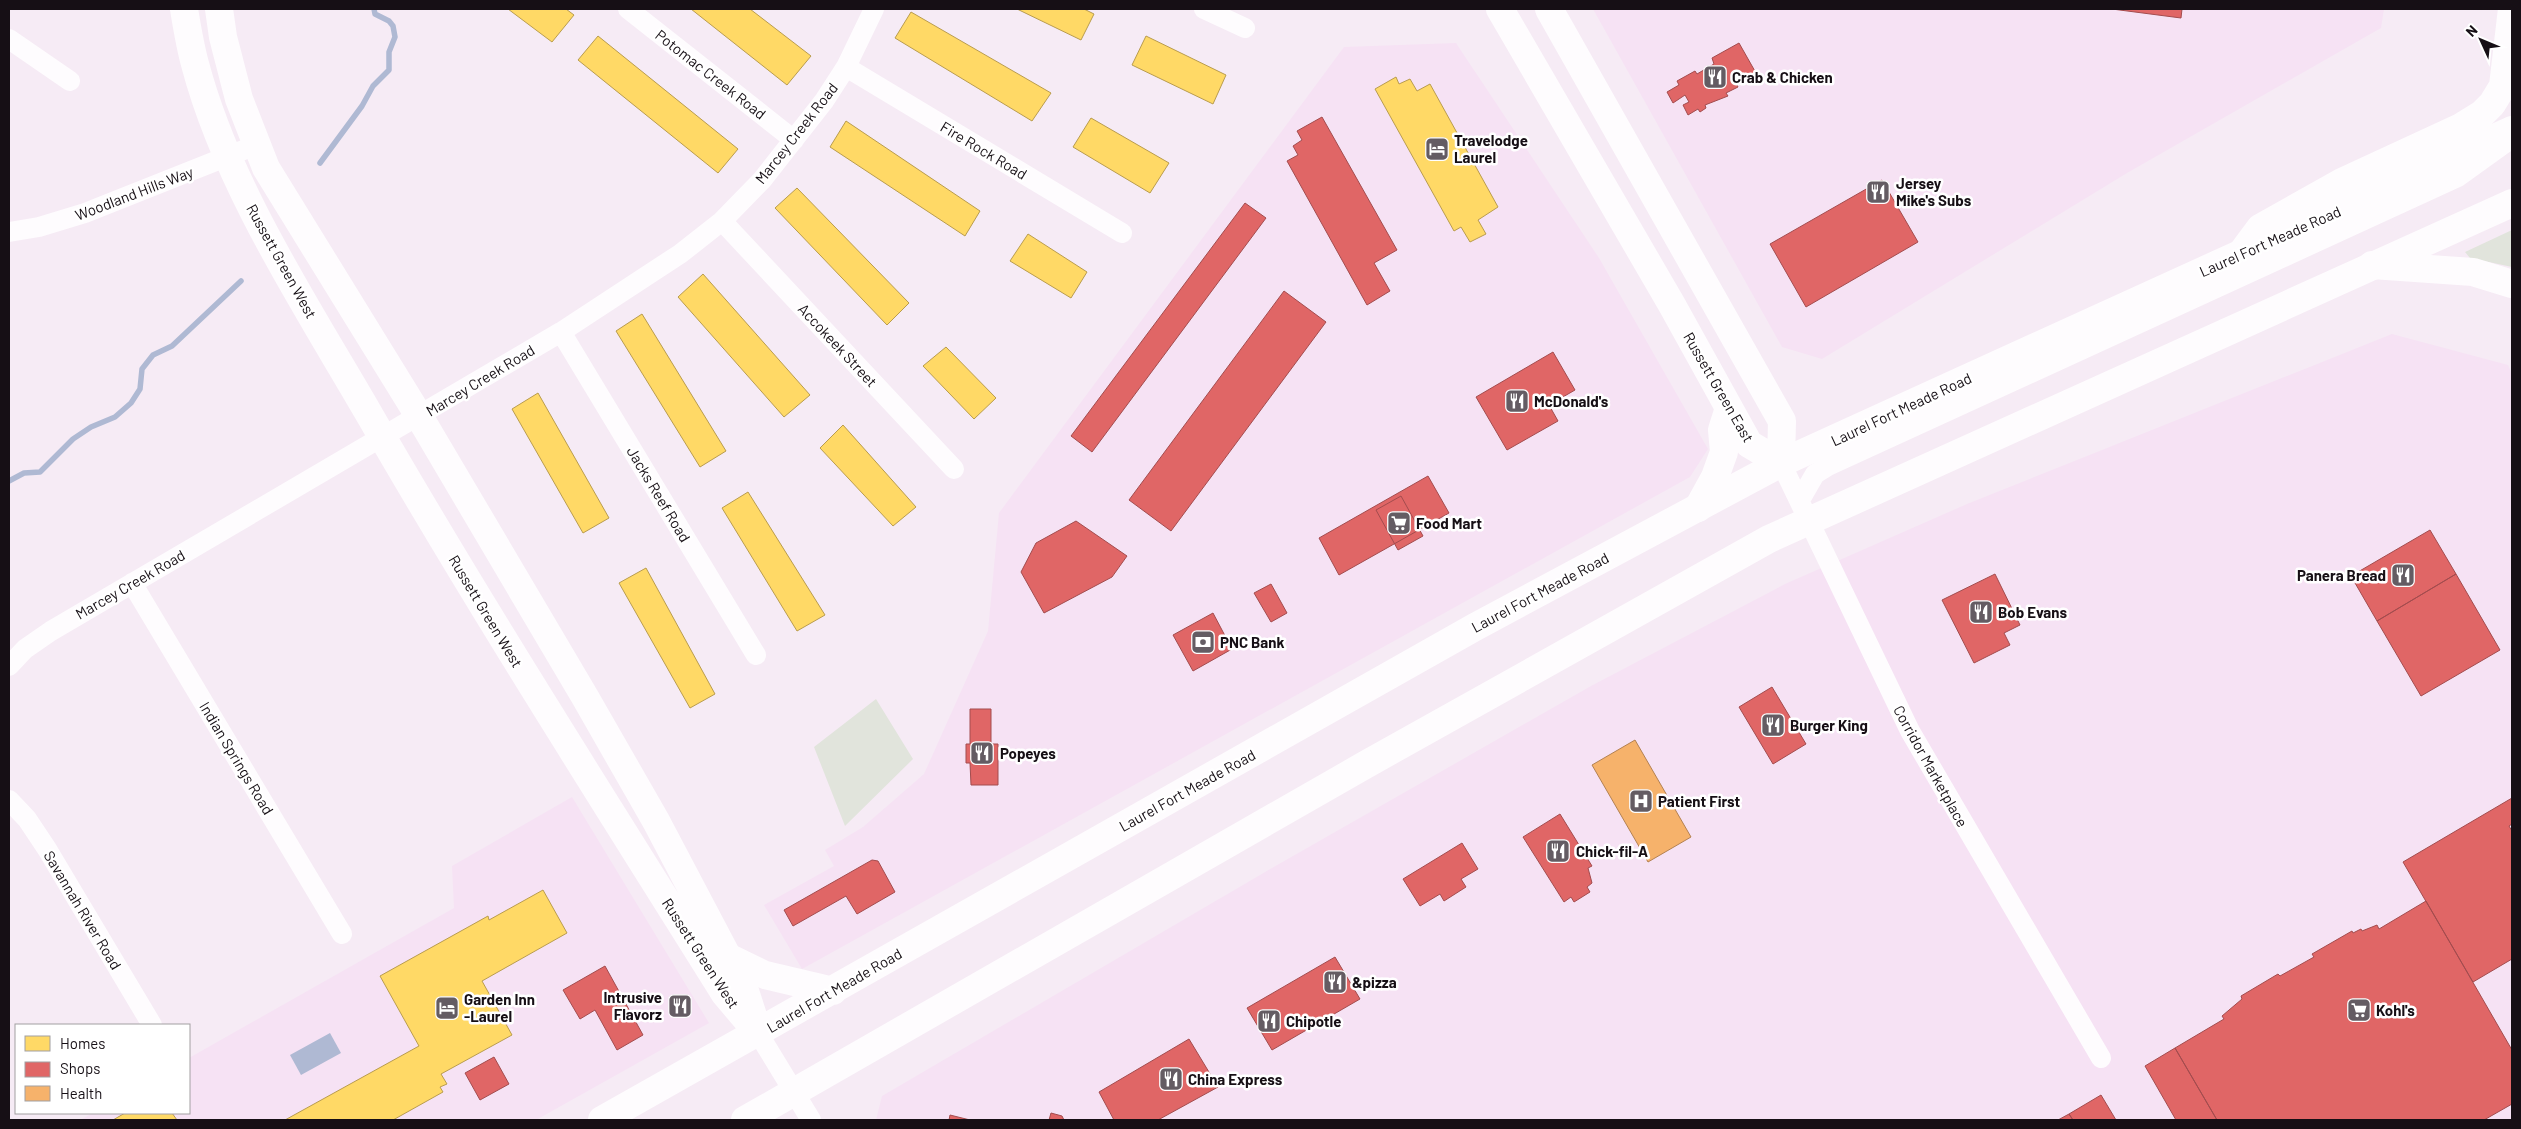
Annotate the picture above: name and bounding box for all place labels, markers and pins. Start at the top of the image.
restaurant icon: Crab & Chicken [1702,64,1728,90]
place label: Crab & Chicken [1732,68,1833,86]
place label: Travelodge Laurel [1454,131,1528,166]
hotel icon: Travelodge Laurel [1424,136,1450,162]
place label: Jersey Mike's Subs [1896,174,1972,209]
restaurant icon: Jersey Mike's Subs [1865,179,1891,205]
restaurant icon: McDonald's [1504,388,1530,414]
place label: McDonald's [1534,392,1609,410]
supermarket icon: Food Mart [1386,510,1412,536]
place label: Food Mart [1416,514,1482,532]
restaurant icon: Panera Bread [2390,562,2416,588]
place label: Panera Bread [2297,566,2386,584]
restaurant icon: Bob Evans [1968,599,1994,625]
place label: Bob Evans [1998,603,2067,621]
bank icon: PNC Bank [1190,629,1216,655]
place label: PNC Bank [1220,633,1284,651]
restaurant icon: Burger King [1760,712,1786,738]
place label: Burger King [1790,716,1868,734]
restaurant icon: Popeyes [969,740,995,766]
place label: Popeyes [1000,744,1056,762]
hospital icon: Patient First [1628,788,1654,814]
place label: Patient First [1658,792,1741,810]
restaurant icon: Chick-fil-A [1545,838,1571,864]
place label: Chick-fil-A [1576,842,1648,860]
restaurant icon: &pizza [1322,969,1348,995]
place label: &pizza [1352,973,1397,991]
place label: Intrusive Flavorz [603,988,662,1023]
place label: Garden Inn -Laurel [464,990,535,1025]
restaurant icon: Intrusive Flavorz [667,993,693,1019]
hotel icon: Garden Inn -Laurel [434,995,460,1021]
supermarket icon: Kohl's [2346,997,2372,1023]
place label: Kohl's [2376,1001,2415,1019]
restaurant icon: Chipotle [1256,1008,1282,1034]
place label: Chipotle [1286,1012,1341,1030]
restaurant icon: China Express [1158,1066,1184,1092]
place label: China Express [1188,1070,1283,1088]

